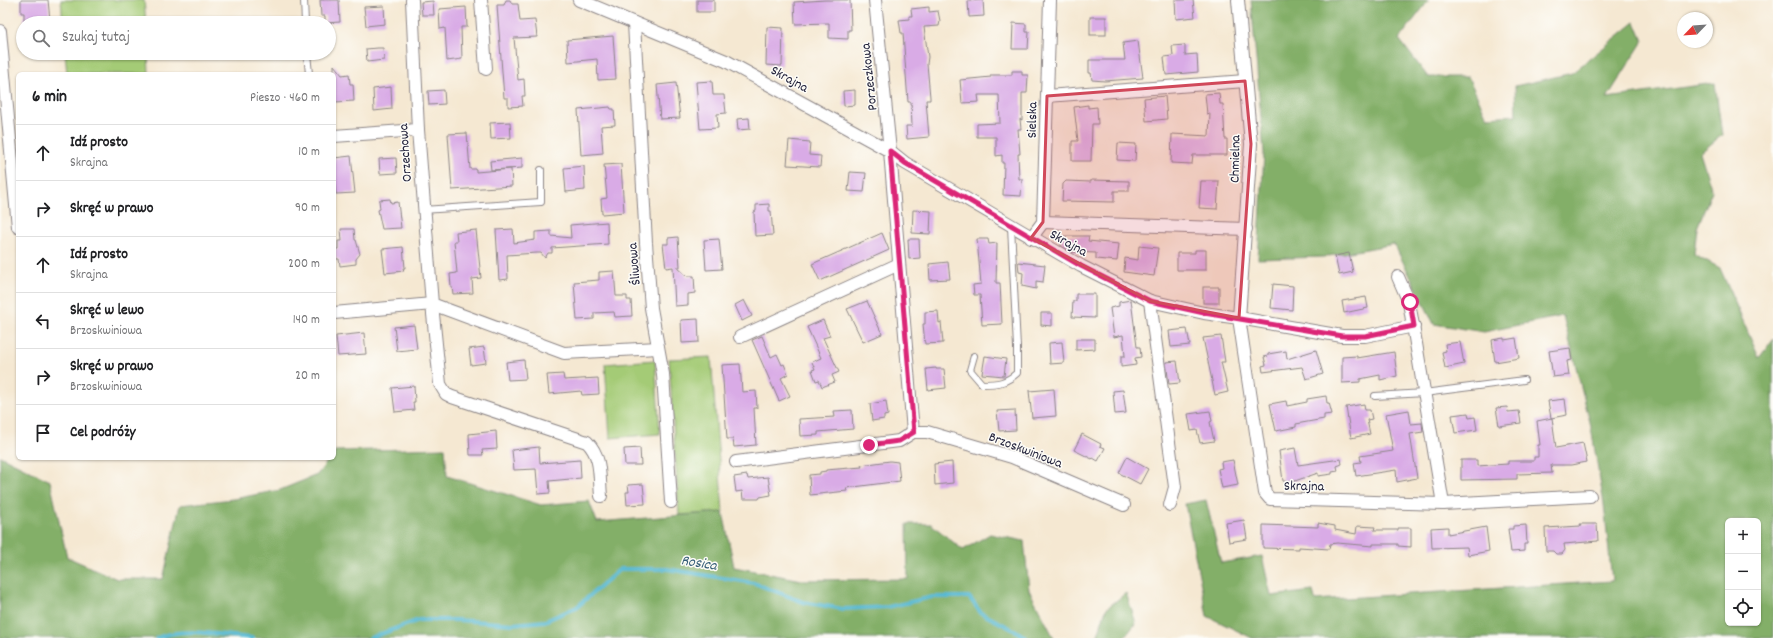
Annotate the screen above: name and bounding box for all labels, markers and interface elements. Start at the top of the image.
north arrow [1677,12,1713,48]
search box [16,16,336,60]
icon: search [30,27,52,49]
text: Szukaj tutaj [62,27,130,49]
street label: Porzeczkowa [856,42,883,112]
street label: Skrajna [767,61,812,98]
text: 6 min [32,86,67,110]
text: Pieszo · 460 m [250,89,320,108]
street label: Sielska [1023,101,1043,138]
street label: Orzechowa [394,123,418,183]
text: Idź prosto [70,132,128,154]
street label: Chmielna [1226,134,1246,183]
icon: ahead [32,142,54,164]
text: 10 m [298,143,320,162]
text: Skrajna [70,154,108,173]
icon: right [32,198,54,220]
text: Skręć w prawo [70,198,153,220]
text: 90 m [295,199,320,218]
street label: Skrajna [1046,225,1091,262]
street label: Śliwowa [623,241,647,286]
text: Idź prosto [70,244,128,266]
icon: ahead [32,254,54,276]
text: 200 m [288,255,320,274]
text: Skrajna [70,266,108,285]
route start [1401,293,1419,311]
text: Skręć w lewo [70,300,144,322]
icon: left [32,310,54,332]
text: 140 m [293,311,320,330]
text: Brzoskwiniowa [70,322,142,341]
text: Skręć w prawo [70,356,153,378]
icon: right [32,366,54,388]
text: 20 m [295,367,320,386]
text: Brzoskwiniowa [70,378,142,397]
icon: arrive [32,422,54,444]
text: Cel podróży [70,422,136,444]
street label: Brzoskwiniowa [986,428,1065,474]
route end [860,436,878,454]
street label: Skrajna [1284,477,1325,497]
map controls [1725,518,1761,626]
button: + [1725,518,1761,554]
water label: Rosica [679,550,719,578]
button: − [1725,554,1761,590]
button: locate [1725,590,1761,626]

